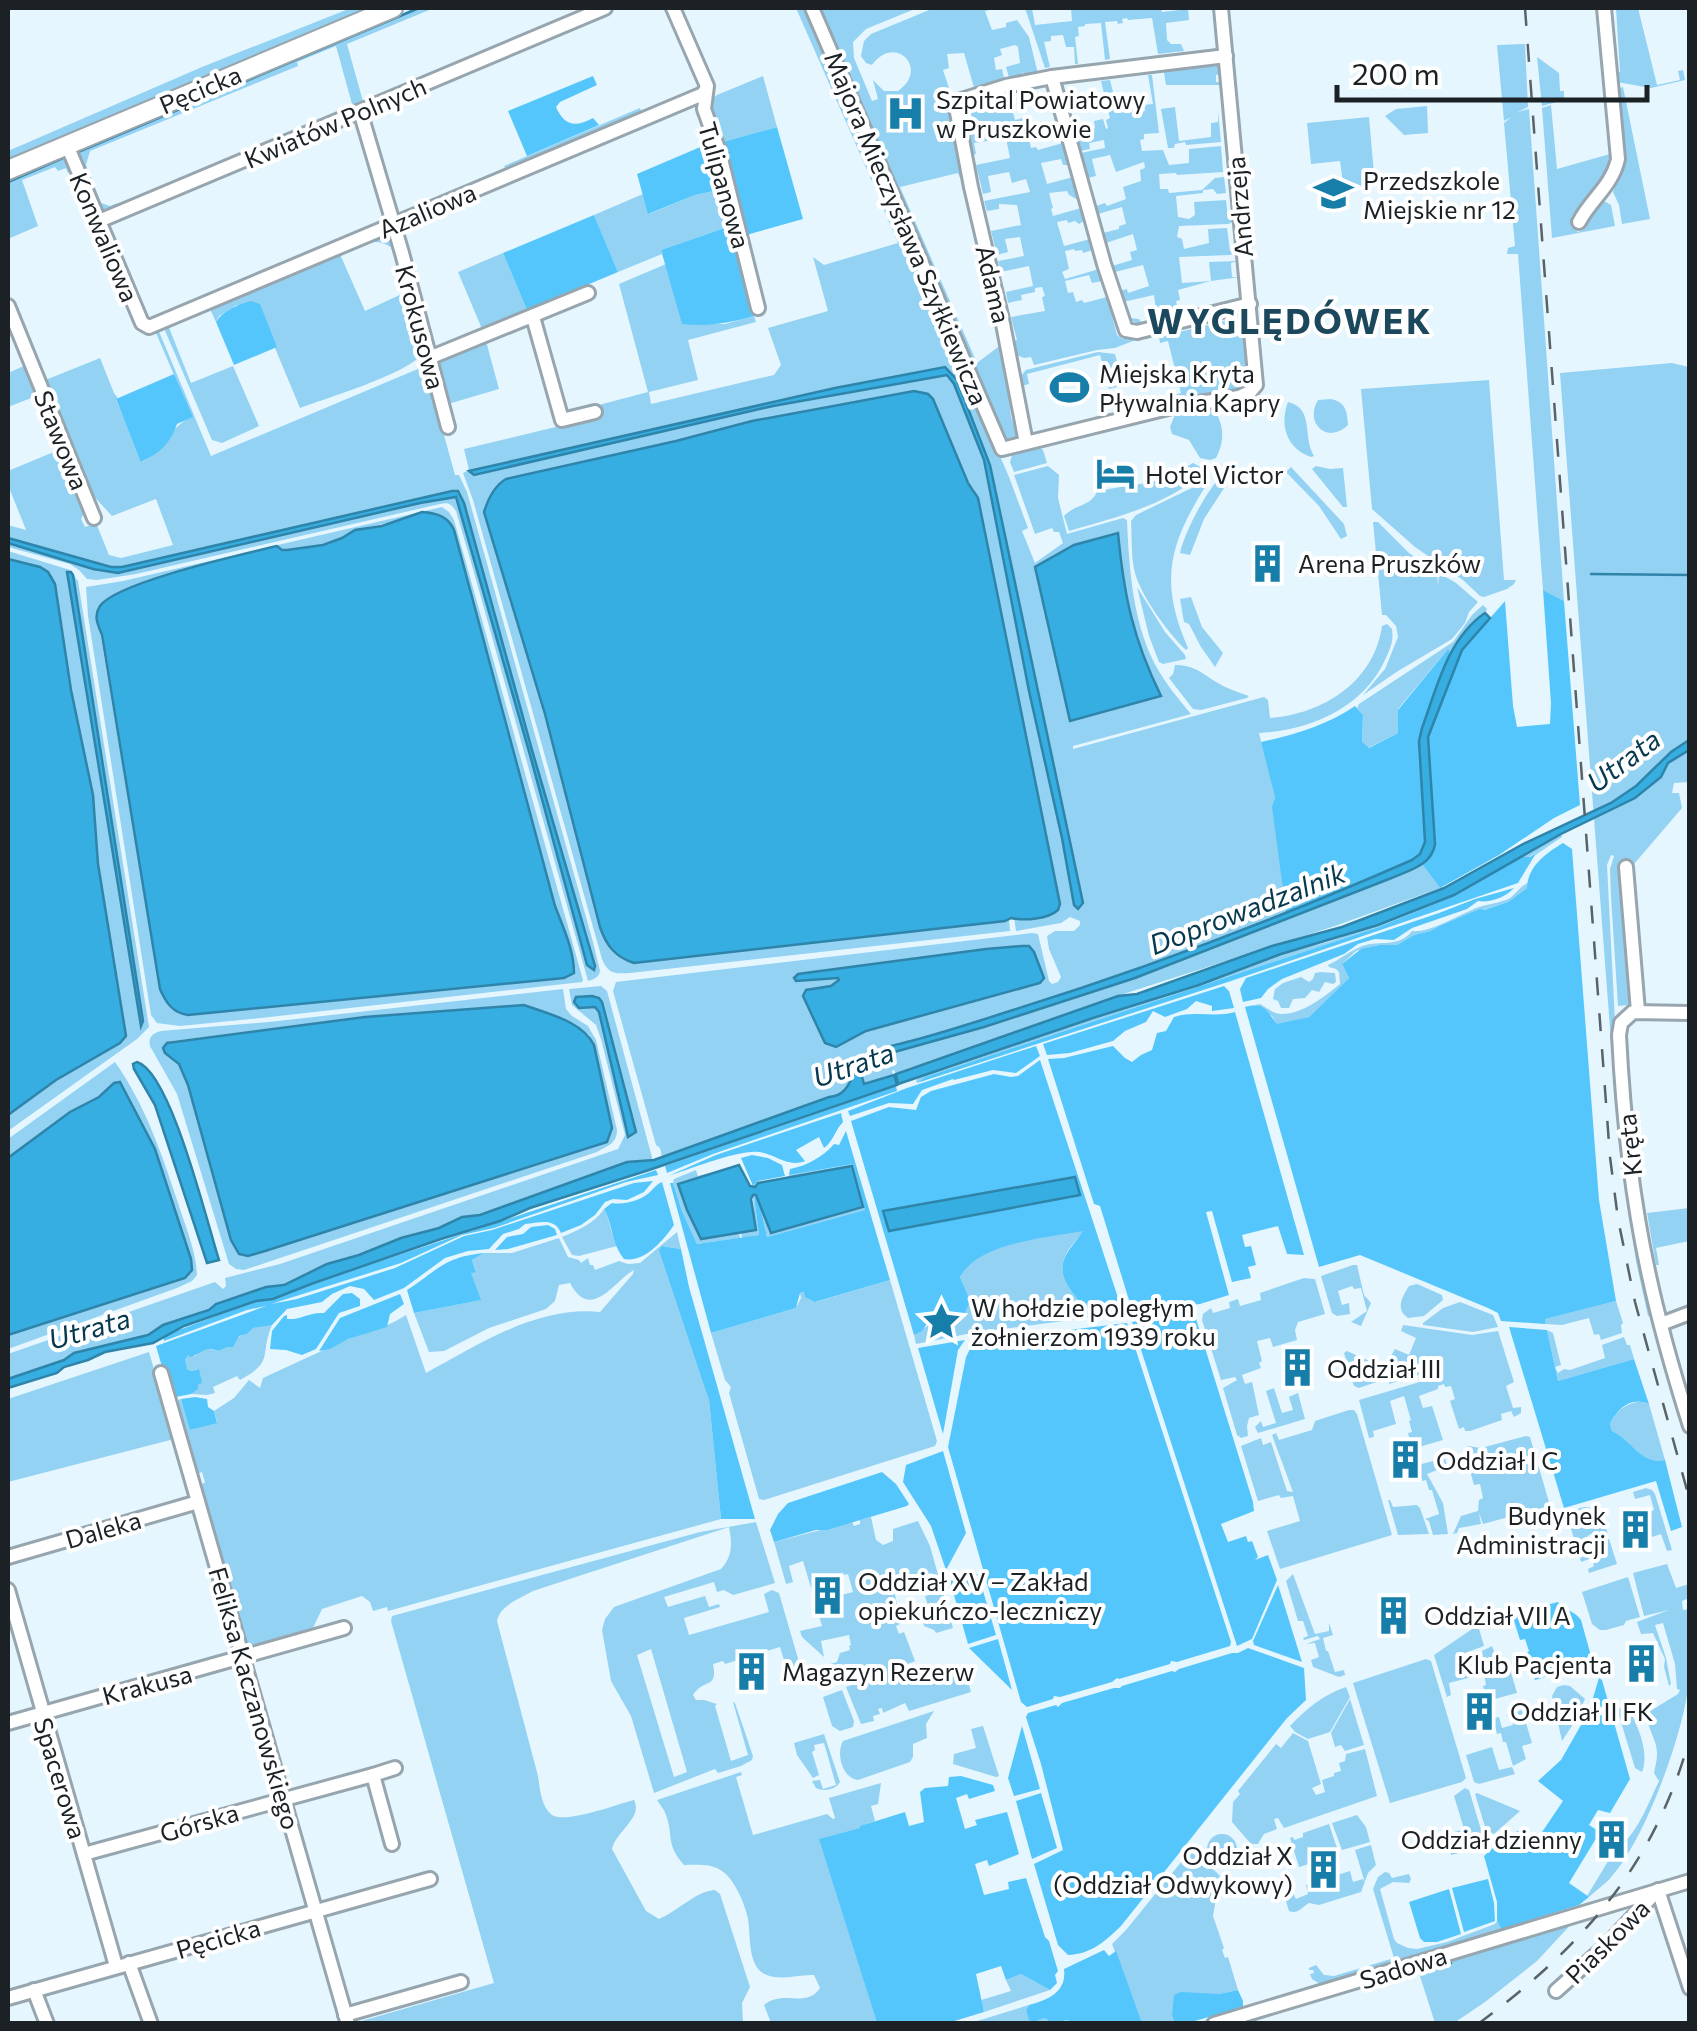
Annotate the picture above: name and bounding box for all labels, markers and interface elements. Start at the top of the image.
scale bar [1337,40,1647,102]
street label: Majora Mieczysława Szyłkiewicza [819,47,995,409]
text: 200 m [1352,54,1440,91]
street label: Pęcicka [154,58,246,120]
street label: Kwiatów Polnych [240,70,430,174]
place label: Szpital Powiatowy w Pruszkowie [936,84,1146,143]
hospital icon: Szpital Powiatowy w Pruszkowie [885,92,927,134]
street label: Tulipanowa [693,118,757,252]
street label: Andrzeja [1220,155,1258,259]
place label: Przedszkole Miejskie nr 12 [1363,165,1516,224]
street label: Konwaliowa [64,168,146,306]
school or university icon: Przedszkole Miejskie nr 12 [1312,173,1354,215]
street label: Azaliowa [374,176,480,244]
street label: Adama [970,242,1018,326]
street label: Krokusowa [390,262,452,392]
district label: WYGLĘDÓWEK [1147,298,1433,341]
place label: Miejska Kryta Pływalnia Kapry [1099,358,1281,417]
sports icon: Miejska Kryta Pływalnia Kapry [1048,366,1090,408]
street label: Stawowa [29,386,95,494]
hotel icon: Hotel Victor [1094,453,1136,495]
place label: Hotel Victor [1145,459,1284,489]
building icon: Arena Pruszków [1247,542,1289,584]
place label: Arena Pruszków [1298,548,1481,578]
water label: Utrata [1579,721,1667,799]
water label: Doprowadzalnik [1144,855,1351,961]
water label: Utrata [808,1034,898,1094]
street label: Kręta [1611,1112,1647,1178]
place label: W hołdzie poległym żołnierzom 1939 roku [971,1292,1216,1351]
water label: Utrata [44,1300,134,1356]
place icon: W hołdzie poległym żołnierzom 1939 roku [920,1300,962,1342]
building icon: Oddział III [1276,1347,1318,1389]
place label: Oddział III [1327,1353,1442,1383]
building icon: Oddział I C [1385,1439,1427,1481]
place label: Oddział I C [1436,1445,1558,1475]
place label: Budynek Administracji [1456,1500,1606,1559]
street label: Daleka [62,1504,144,1554]
building icon: Budynek Administracji [1615,1508,1657,1550]
street label: Feliksa Kaczanowskiego [203,1563,307,1833]
place label: Oddział XV – Zakład opiekuńczo-leczniczy [858,1566,1102,1625]
building icon: Oddział XV – Zakład opiekuńczo-leczniczy [807,1574,849,1616]
building icon: Oddział VII A [1373,1594,1415,1636]
place label: Oddział VII A [1424,1600,1571,1630]
building icon: Klub Pacjenta [1621,1643,1663,1685]
place label: Klub Pacjenta [1457,1649,1612,1679]
building icon: Magazyn Rezerw [731,1650,773,1692]
place label: Magazyn Rezerw [782,1656,974,1686]
street label: Krakusa [99,1658,195,1710]
building icon: Oddział II FK [1459,1690,1501,1732]
place label: Oddział II FK [1510,1696,1654,1726]
street label: Spacerowa [28,1714,94,1842]
street label: Górska [156,1796,242,1848]
building icon: Oddział dzienny [1591,1818,1633,1860]
place label: Oddział dzienny [1401,1824,1582,1854]
place label: Oddział X (Oddział Odwykowy) [1053,1840,1293,1899]
building icon: Oddział X (Oddział Odwykowy) [1302,1848,1344,1890]
street label: Piaskowa [1559,1893,1655,1989]
street label: Pęcicka [172,1912,264,1964]
street label: Sadowa [1356,1940,1450,1994]

